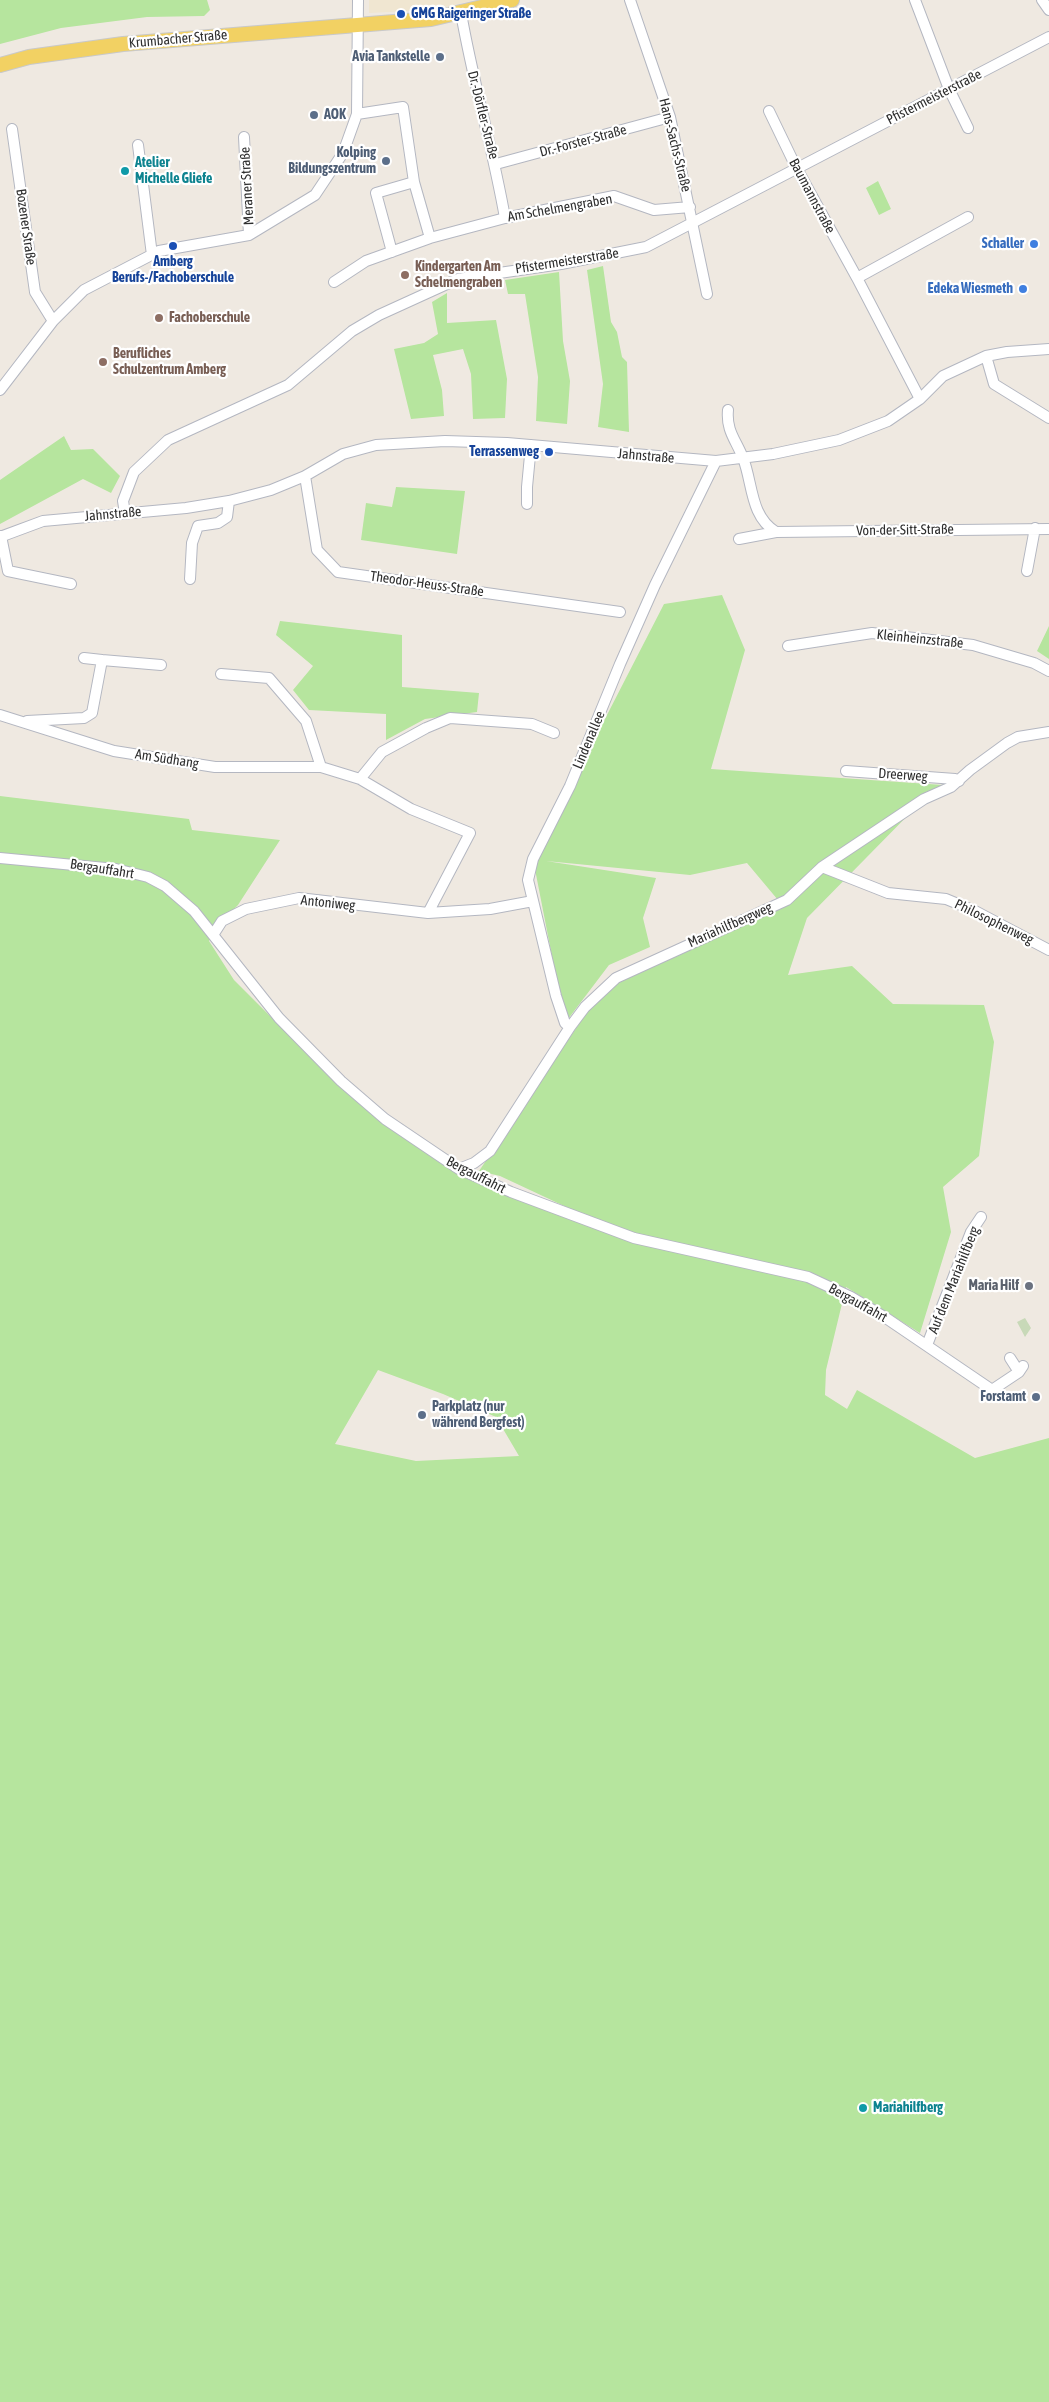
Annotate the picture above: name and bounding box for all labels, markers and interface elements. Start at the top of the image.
place label: GMG Raigeringer Straße [411,6,531,22]
marker: GMG Raigeringer Straße [395,8,407,20]
street label: Krumbacher Straße [128,26,228,52]
place label: Avia Tankstelle [352,49,430,65]
marker: Avia Tankstelle [434,51,446,63]
street label: Pfistermeisterstraße [884,66,984,128]
street label: Dr.-Dörfler-Straße [464,69,502,161]
street label: Hans-Sachs-Straße [655,96,695,194]
place label: AOK [324,107,346,123]
marker: AOK [308,109,320,121]
street label: Dr.-Forster-Straße [538,121,628,161]
place label: Kolping Bildungszentrum [288,145,376,178]
street label: Meraner Straße [237,146,257,226]
place label: Atelier Michelle Gliefe [135,155,212,188]
marker: Kolping Bildungszentrum [380,155,392,167]
street label: Baumannstraße [785,156,839,236]
marker: Atelier Michelle Gliefe [119,165,131,177]
street label: Bozener Straße [12,188,40,266]
street label: Am Schelmengraben [506,191,614,225]
place label: Schaller [982,236,1024,252]
marker: Schaller [1028,238,1040,250]
marker: Amberg Berufs-/Fachoberschule [167,240,179,252]
street label: Pfistermeisterstraße [514,245,620,277]
place label: Amberg Berufs-/Fachoberschule [112,254,234,286]
place label: Kindergarten Am Schelmengraben [415,259,502,292]
marker: Kindergarten Am Schelmengraben [399,269,411,281]
place label: Edeka Wiesmeth [928,281,1013,297]
marker: Edeka Wiesmeth [1017,283,1029,295]
place label: Fachoberschule [169,310,250,326]
marker: Fachoberschule [153,312,165,324]
place label: Berufliches Schulzentrum Amberg [113,346,226,378]
marker: Berufliches Schulzentrum Amberg [97,356,109,368]
place label: Terrassenweg [469,444,539,460]
street label: Jahnstraße [617,445,675,467]
marker: Terrassenweg [543,446,555,458]
street label: Jahnstraße [84,503,142,525]
street label: Von-der-Sitt-Straße [856,521,954,539]
street label: Theodor-Heuss-Straße [369,568,485,600]
street label: Kleinheinzstraße [876,626,964,652]
street label: Lindenallee [569,708,609,772]
street label: Am Südhang [134,746,200,772]
street label: Dreerweg [878,765,928,785]
street label: Bergauffahrt [69,856,135,882]
street label: Antoniweg [300,892,356,914]
street label: Philosophenweg [952,896,1036,948]
street label: Mariahilfbergweg [685,899,775,951]
street label: Bergauffahrt [443,1153,509,1197]
street label: Auf dem Mariahilfberg [925,1224,983,1336]
place label: Maria Hilf [968,1278,1019,1294]
street label: Bergauffahrt [826,1280,890,1326]
marker: Maria Hilf [1023,1280,1035,1292]
place label: Forstamt [980,1389,1026,1405]
marker: Forstamt [1030,1391,1042,1403]
place label: Parkplatz (nur während Bergfest) [432,1399,525,1431]
marker: Parkplatz (nur während Bergfest) [416,1409,428,1421]
place label: Mariahilfberg [873,2100,943,2116]
marker: Mariahilfberg [857,2102,869,2114]

